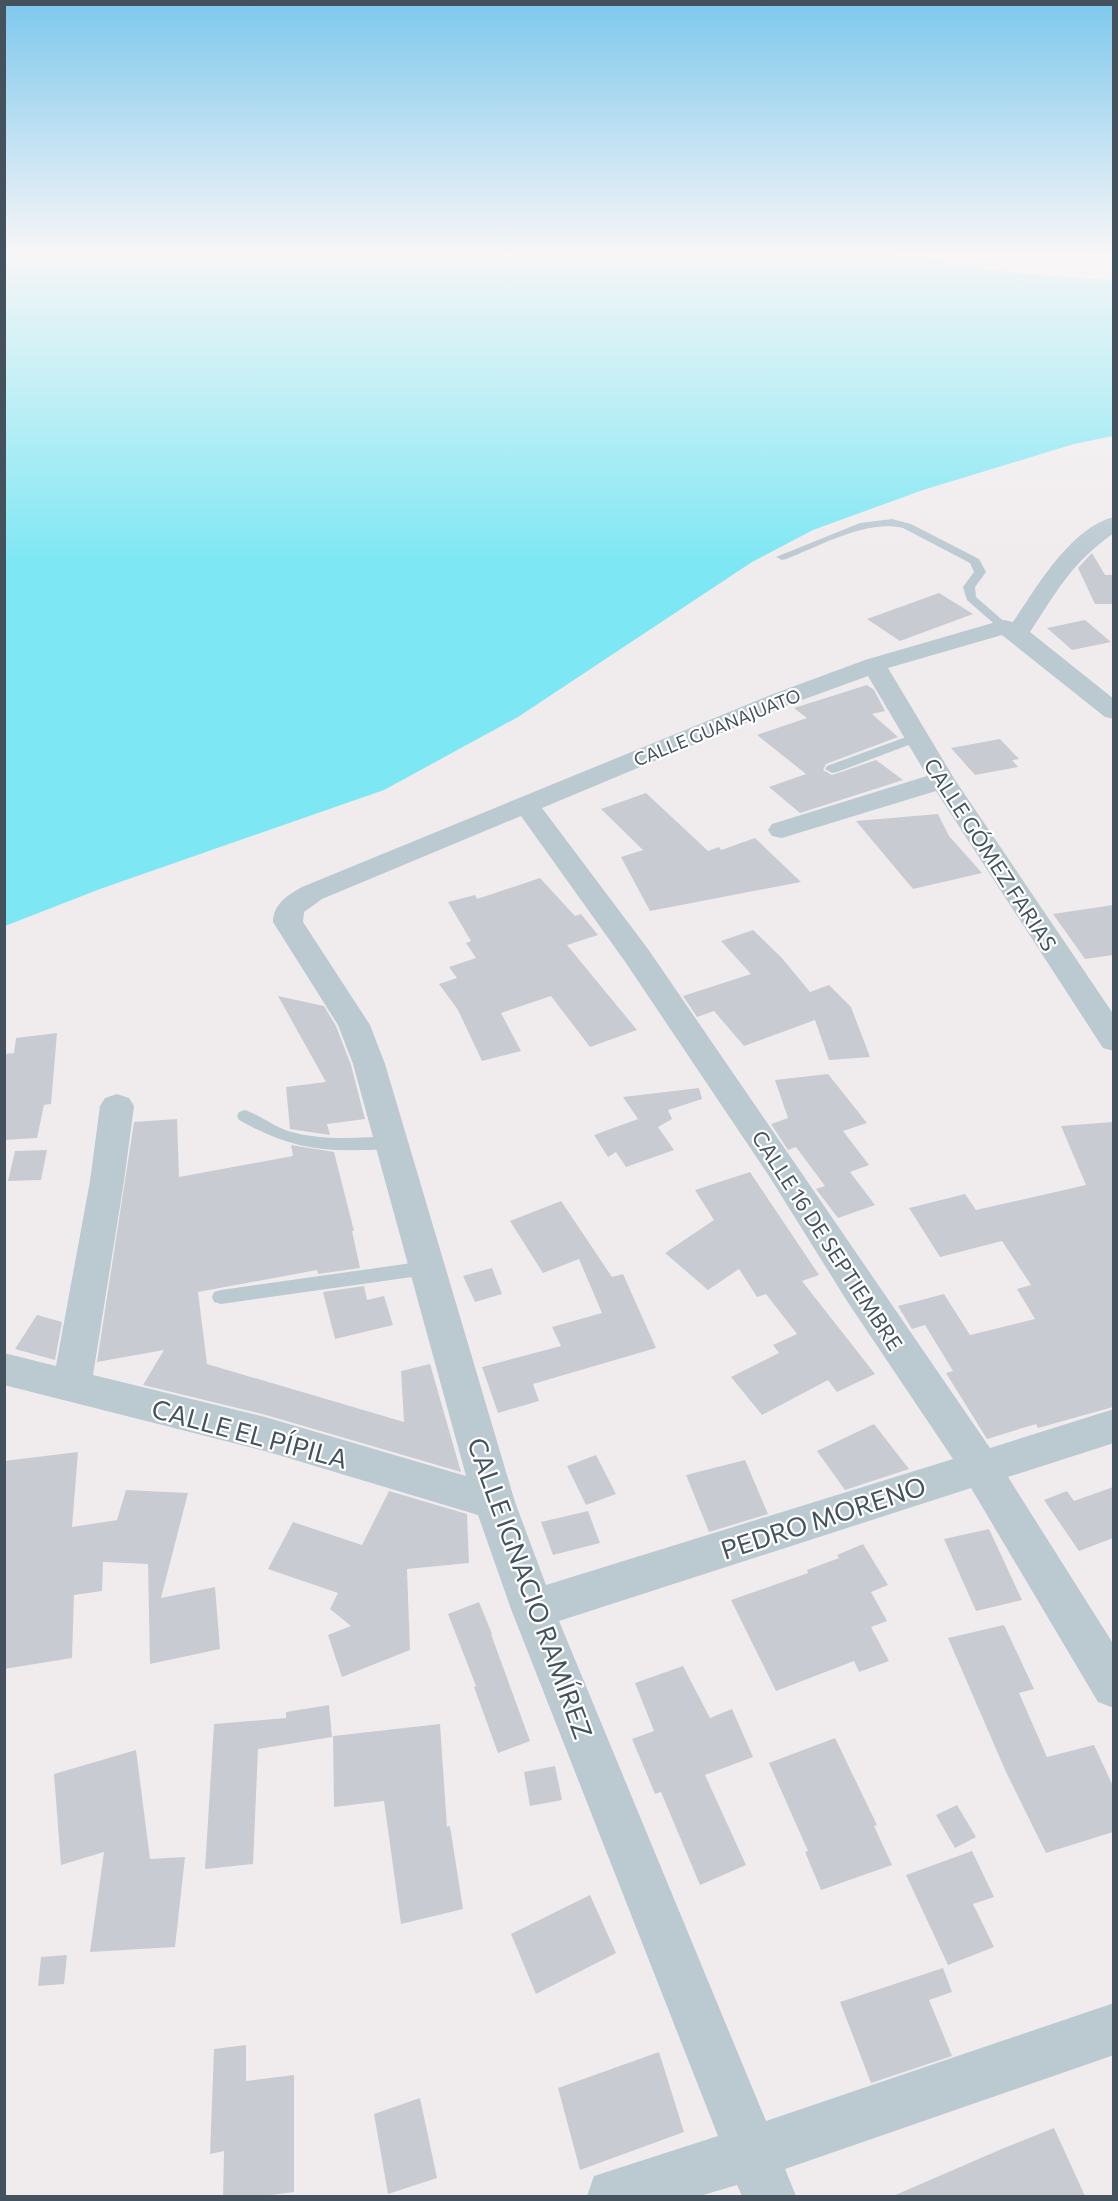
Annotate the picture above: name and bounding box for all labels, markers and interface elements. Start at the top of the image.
street label: CALLE GUANAJUATO [630,683,804,771]
street label: CALLE GÓMEZ FARIAS [919,753,1063,955]
street label: CALLE 16 DE SEPTIEMBRE [748,1125,908,1355]
street label: CALLE EL PÍPILA [149,1392,351,1474]
street label: CALLE IGNACIO RAMÍREZ [462,1433,600,1743]
street label: PEDRO MORENO [717,1469,929,1565]

